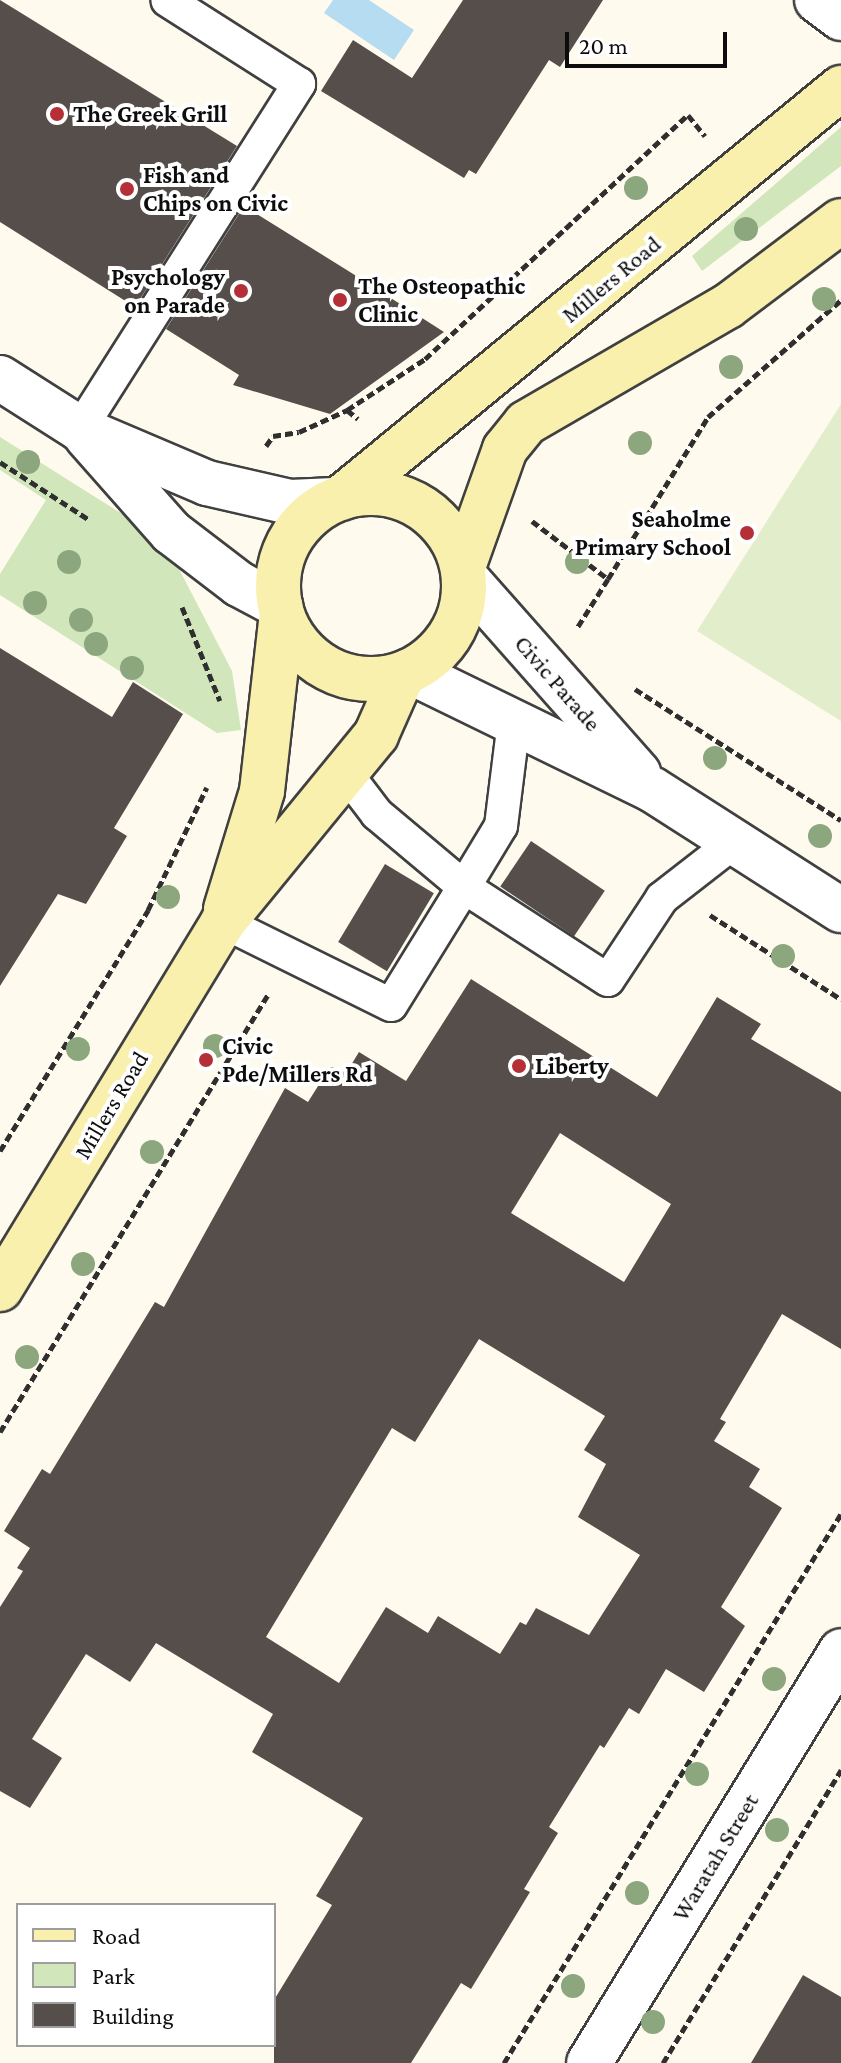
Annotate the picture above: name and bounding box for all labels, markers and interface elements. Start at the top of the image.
scale bar [569,16,731,66]
text: 20 m [579,32,628,59]
place label: The Greek Grill [73,100,227,128]
marker: The Greek Grill [48,105,66,123]
place label: Fish and Chips on Civic [143,161,288,217]
marker: Fish and Chips on Civic [118,180,136,198]
street label: Millers Road [556,229,666,329]
place label: Psychology on Parade [111,263,225,319]
place label: The Osteopathic Clinic [358,272,525,328]
marker: Psychology on Parade [232,282,250,300]
marker: The Osteopathic Clinic [329,289,351,311]
place label: Seaholme Primary School [575,505,731,561]
marker: Seaholme Primary School [738,524,756,542]
street label: Civic Parade [509,629,607,737]
place label: Civic Pde/Millers Rd [222,1032,372,1088]
street label: Millers Road [68,1046,154,1164]
marker: Civic Pde/Millers Rd [197,1051,215,1069]
place label: Liberty [535,1052,609,1080]
marker: Liberty [510,1057,528,1075]
street label: Waratah Street [666,1788,764,1926]
legend [16,1903,276,2047]
text: Road [92,1922,141,1949]
text: Park [92,1962,135,1989]
text: Building [92,2002,174,2029]

